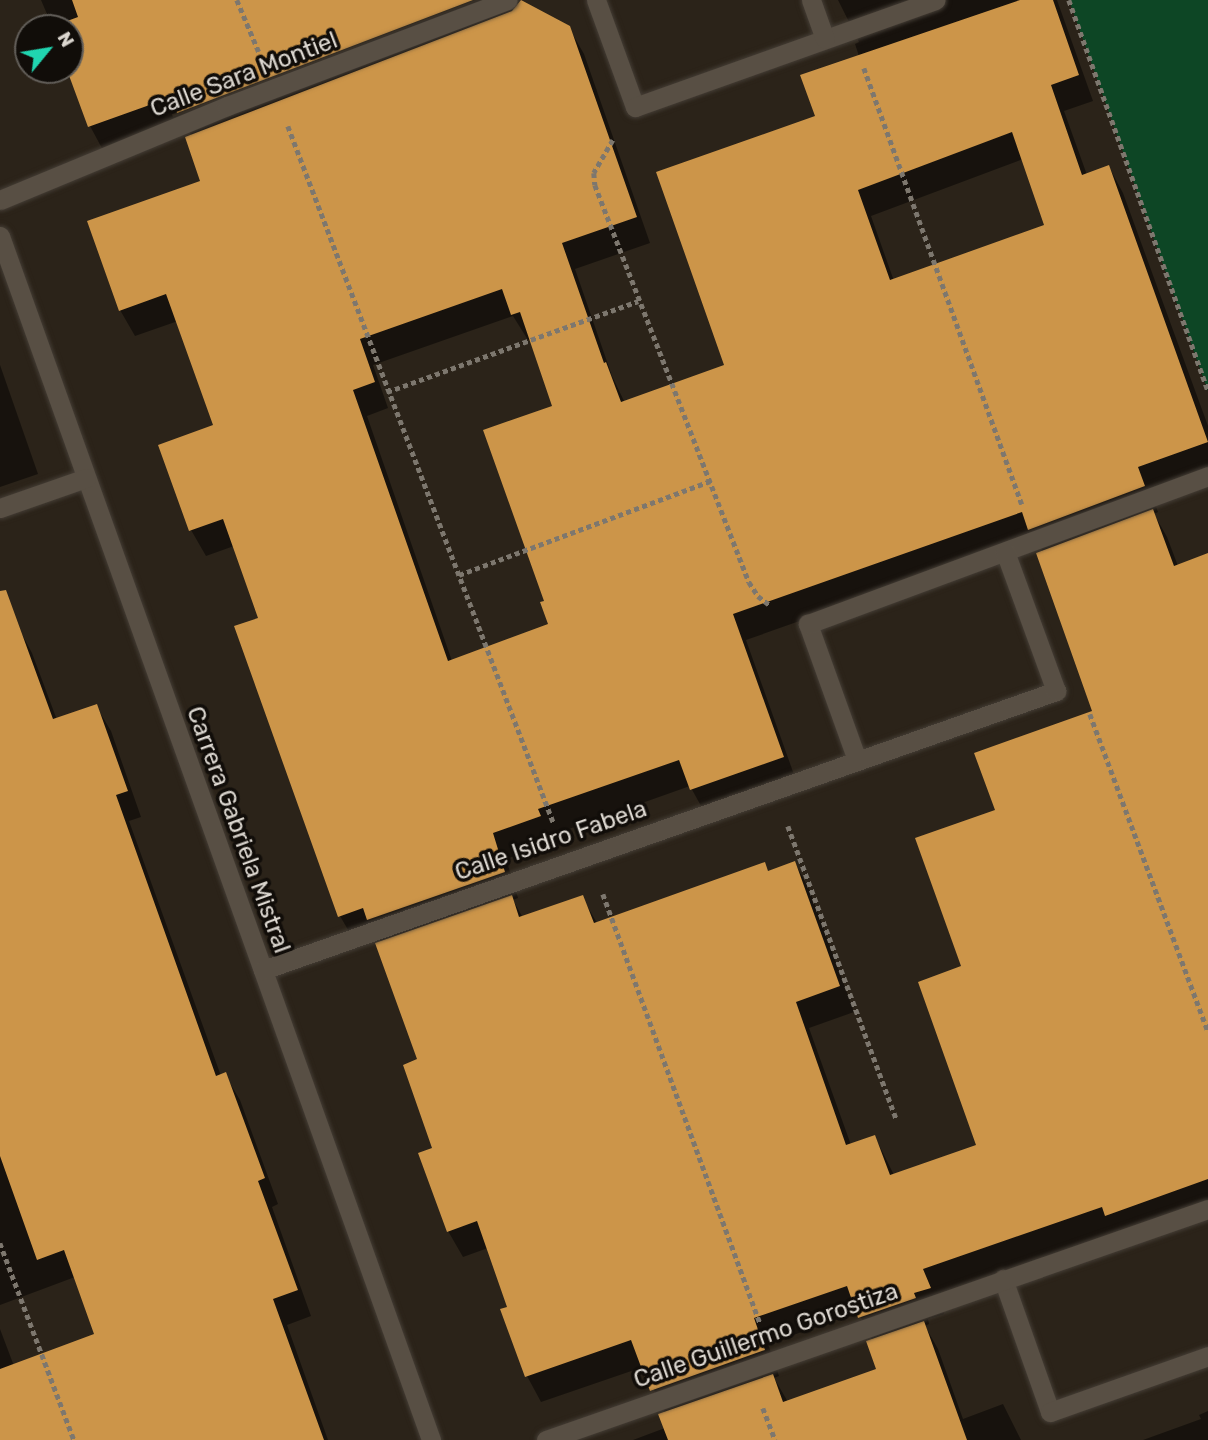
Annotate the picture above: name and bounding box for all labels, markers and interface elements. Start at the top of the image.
north arrow [14,14,84,84]
street label: Calle Sara Montiel [146,26,342,124]
text: N [53,28,79,51]
street label: Carrera Gabriela Mistral [180,703,296,957]
street label: Calle Isidro Fabela [451,795,651,887]
street label: Calle Guillermo Gorostiza [630,1277,902,1395]

